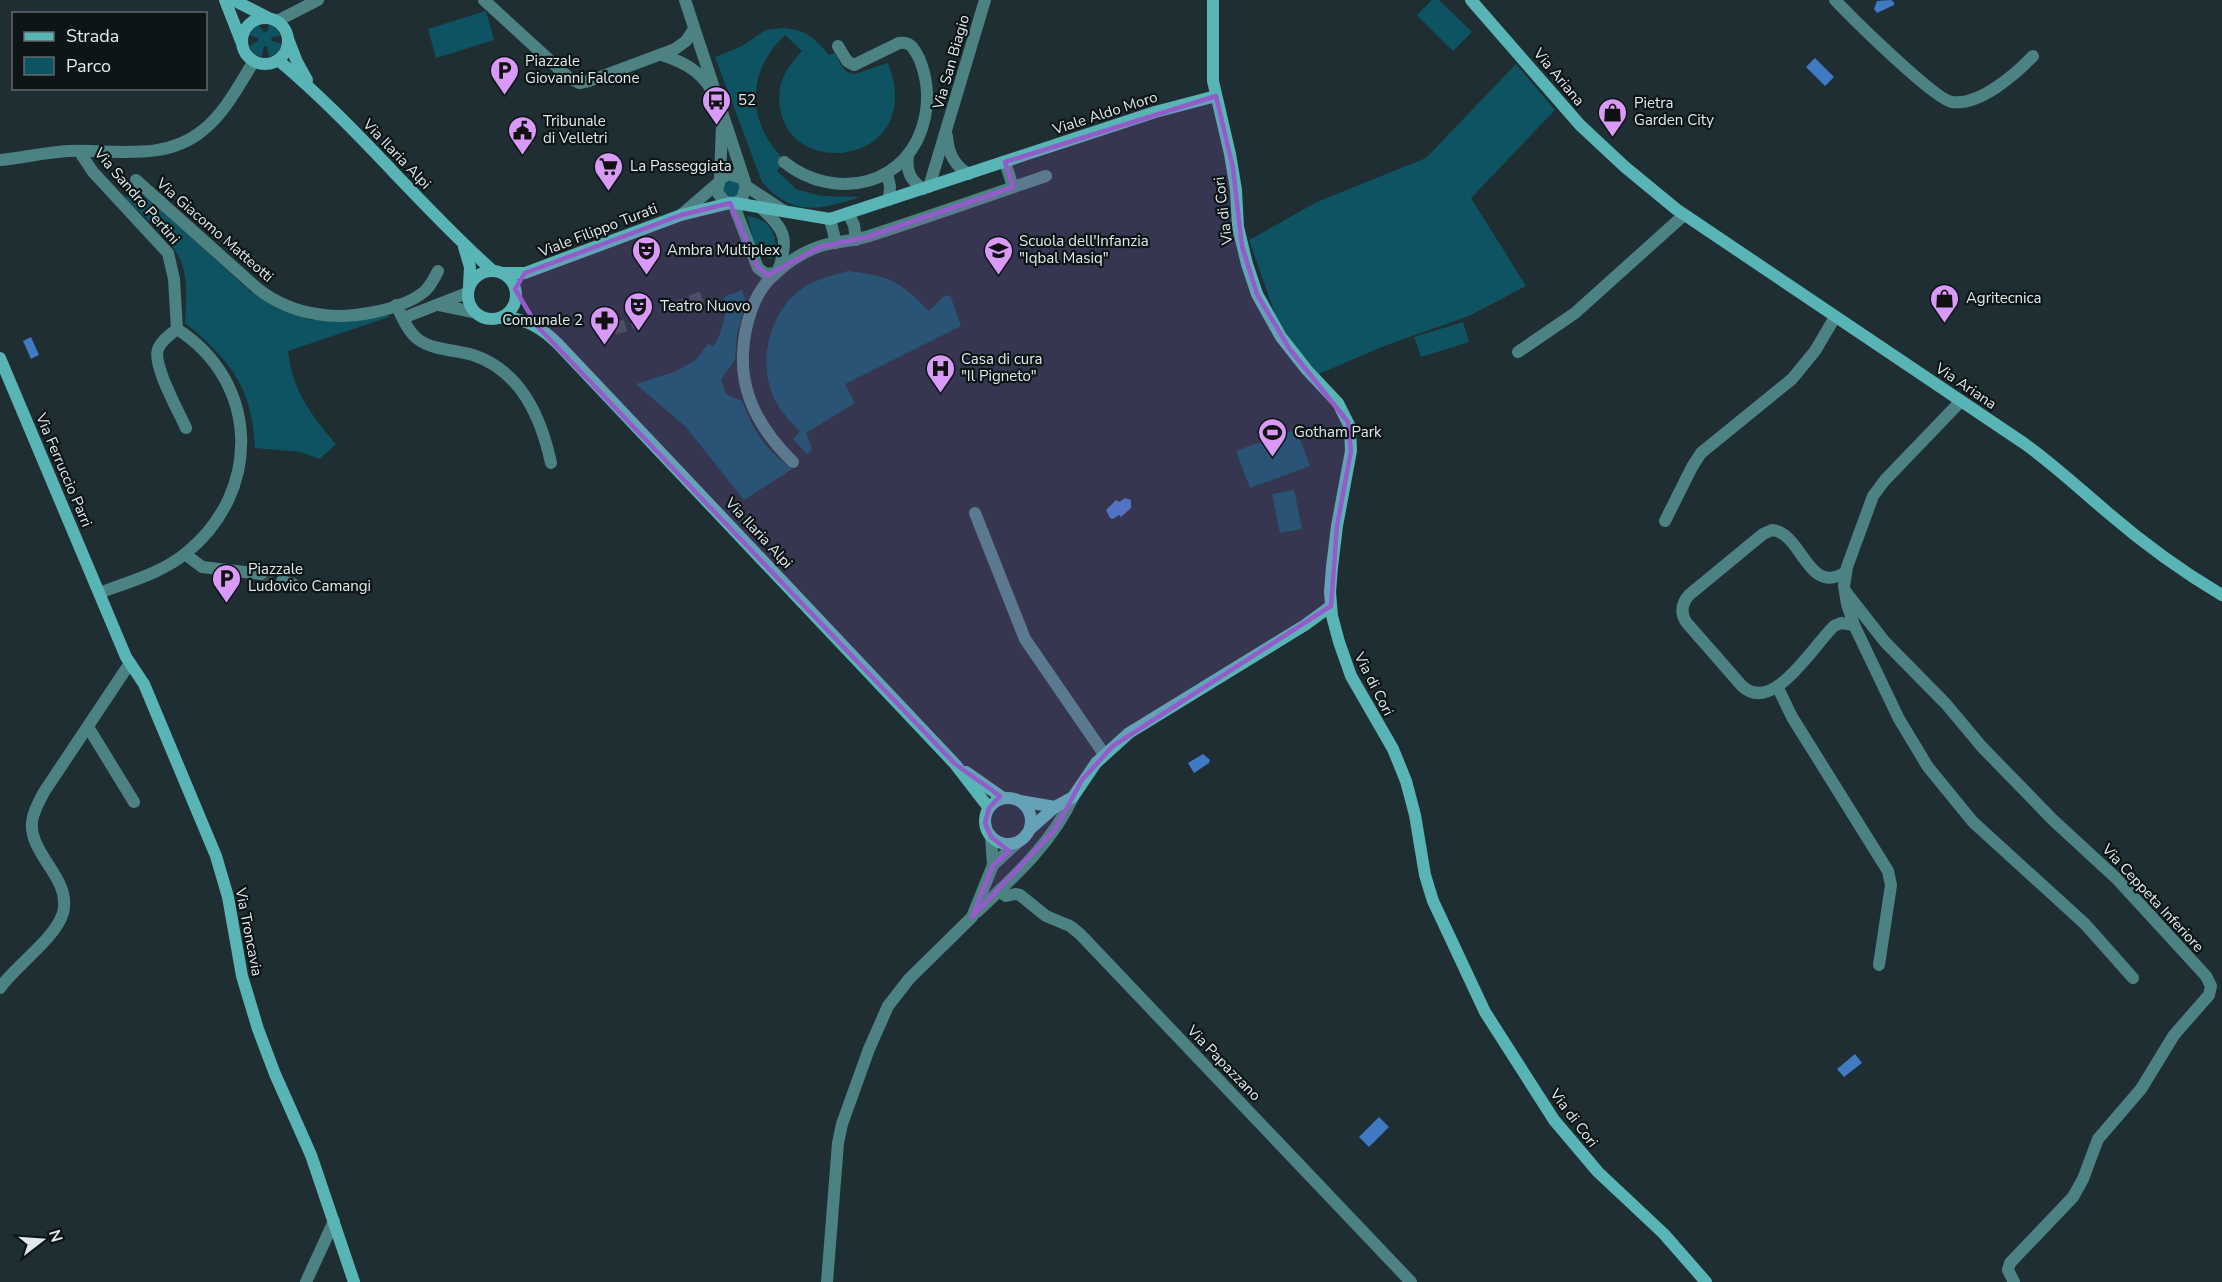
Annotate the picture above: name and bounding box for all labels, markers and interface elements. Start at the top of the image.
legend [12,12,207,90]
street label: Via San Biagio [928,12,974,113]
text: Strada [66,24,119,48]
street label: Via Ariana [1528,43,1589,110]
place label: Piazzale Giovanni Falcone [525,51,639,88]
text: Parco [66,54,111,78]
parking icon: Piazzale Giovanni Falcone [488,54,520,96]
bus stop icon: 52 [701,84,733,126]
street label: Viale Aldo Moro [1049,87,1160,140]
place label: 52 [738,90,756,110]
place label: Pietra Garden City [1634,93,1714,130]
shop icon: Pietra Garden City [1597,96,1629,138]
place label: Tribunale di Velletri [543,111,607,148]
street label: Via Ilaria Alpi [358,114,435,193]
public building icon: Tribunale di Velletri [506,114,538,156]
street label: Via Sandro Pertini [89,143,184,248]
supermarket icon: La Passeggiata [593,150,625,192]
place label: La Passeggiata [630,156,732,176]
street label: Via Giacomo Matteotti [151,173,278,286]
street label: Via di Cori [1209,176,1237,247]
street label: Viale Filippo Turati [535,198,660,262]
place label: Scuola dell'Infanzia "Iqbal Masiq" [1019,231,1149,268]
theatre icon: Ambra Multiplex [630,234,662,276]
school or university icon: Scuola dell'Infanzia "Iqbal Masiq" [982,234,1014,276]
place label: Ambra Multiplex [667,240,780,260]
shop icon: Agritecnica [1929,282,1961,324]
place label: Agritecnica [1966,288,2041,308]
theatre icon: Teatro Nuovo [623,290,655,332]
place label: Teatro Nuovo [660,296,750,316]
pharmacy icon: Comunale 2 [588,304,620,346]
place label: Comunale 2 [502,310,583,330]
place label: Casa di cura "Il Pigneto" [961,349,1043,386]
hospital icon: Casa di cura "Il Pigneto" [924,352,956,394]
street label: Via Ariana [1931,358,2001,414]
street label: Via Ferruccio Parri [31,409,97,530]
sports icon: Gotham Park [1257,416,1289,458]
place label: Gotham Park [1294,422,1382,442]
street label: Via Ilaria Alpi [720,492,797,573]
place label: Piazzale Ludovico Camangi [248,559,371,596]
parking icon: Piazzale Ludovico Camangi [211,562,243,604]
street label: Via di Cori [1349,648,1398,719]
street label: Via Ceppeta Inferiore [2097,839,2208,956]
street label: Via Troncavia [230,885,267,978]
street label: Via Papazzano [1182,1020,1265,1105]
street label: Via di Cori [1545,1084,1603,1151]
north arrow [12,1210,72,1270]
text: N [43,1227,68,1245]

